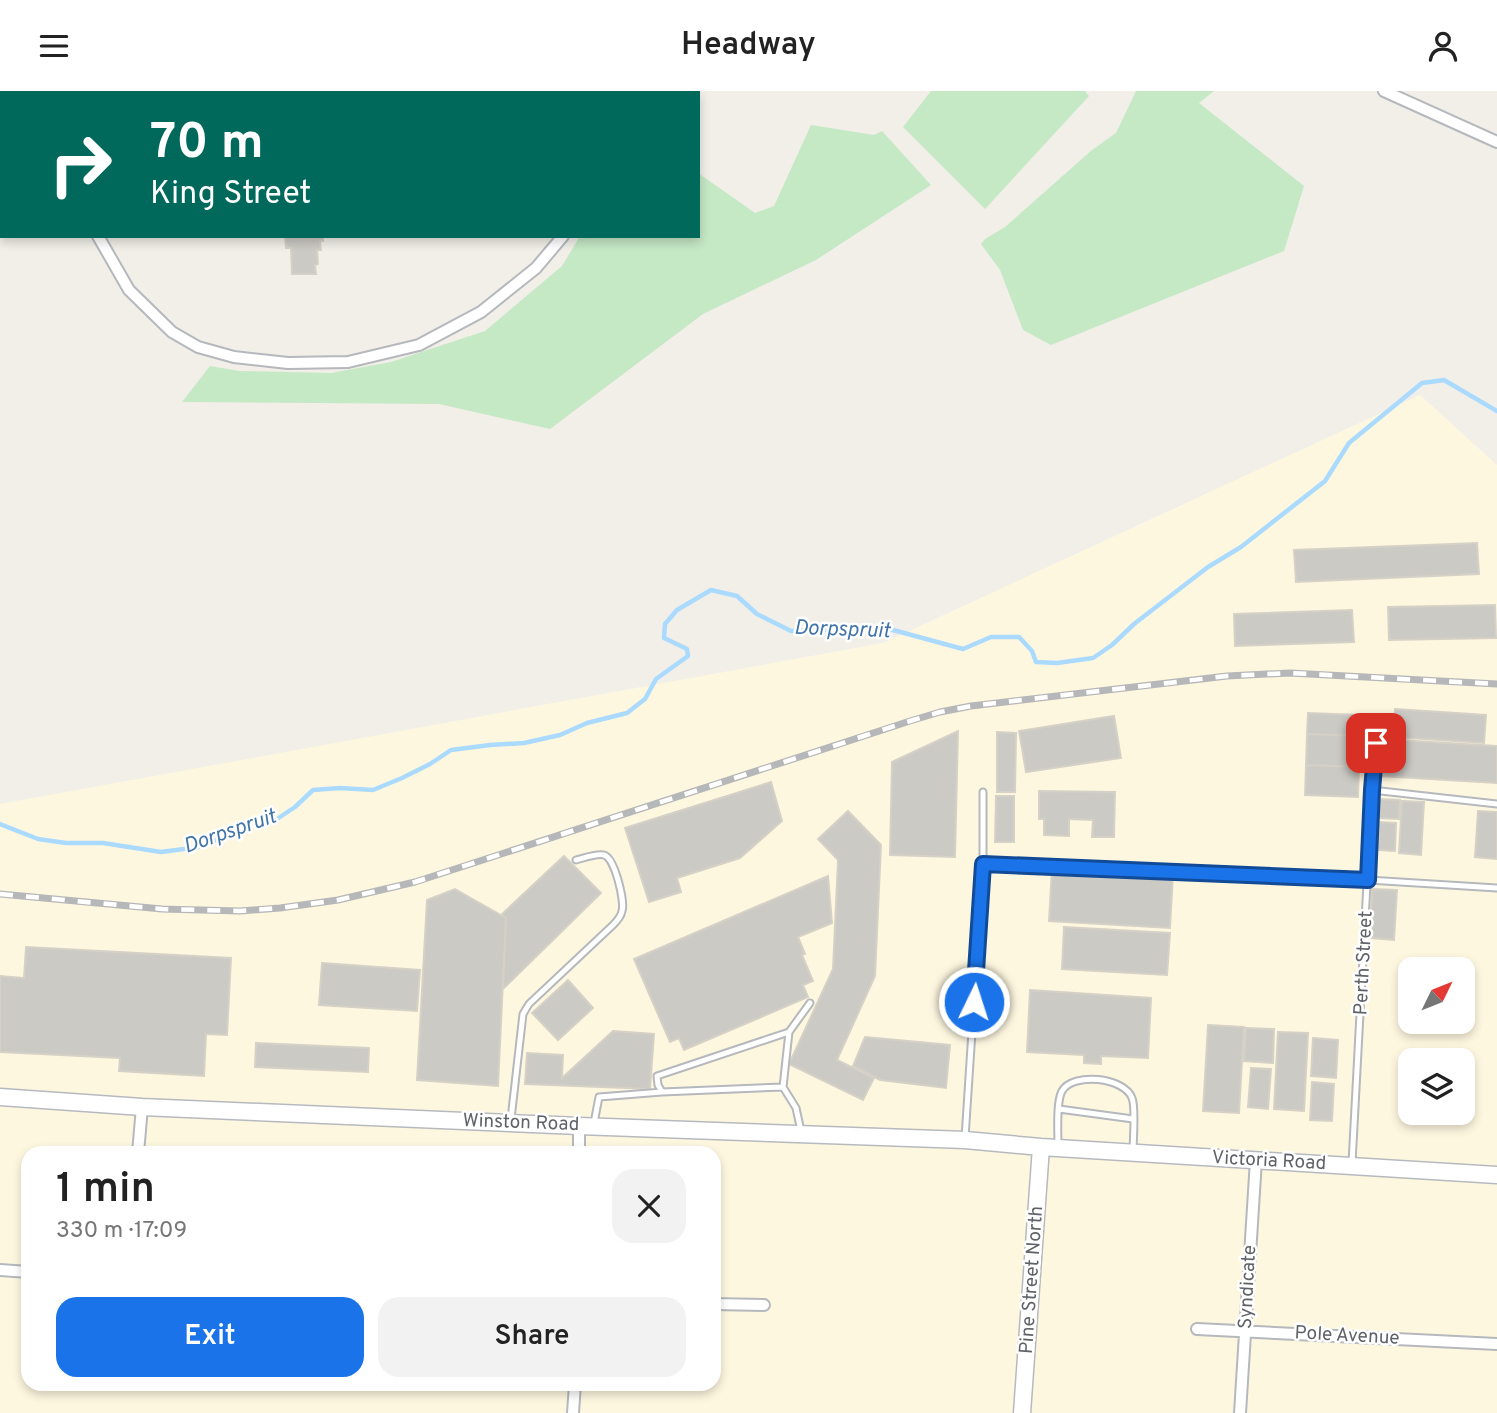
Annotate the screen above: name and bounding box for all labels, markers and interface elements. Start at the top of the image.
text: Headway [681,26,816,66]
icon: menu [35,27,73,65]
icon: person [1424,27,1462,65]
text: 70 m [150,114,264,176]
icon: right [35,119,126,210]
text: King Street [150,175,311,215]
water label: Dorpspruit [793,615,892,645]
pin [1346,713,1406,773]
icon: arrive [1357,724,1395,762]
water label: Dorpspruit [180,803,281,860]
street label: Perth Street [1349,910,1379,1016]
north arrow [1398,957,1475,1034]
map controls [1398,957,1475,1125]
position arrow [937,965,1011,1039]
button: layers [1398,1048,1475,1125]
street label: Winston Road [462,1109,580,1137]
street label: Victoria Road [1211,1146,1327,1176]
text: 1 min [56,1164,155,1217]
button: close [612,1169,686,1243]
street label: Pine Street North [1015,1205,1049,1355]
text: 330 m · 17:09 [56,1217,187,1246]
street label: Syndicate [1234,1244,1262,1330]
button: Exit [56,1297,364,1377]
button: Share [378,1297,686,1377]
street label: Pole Avenue [1294,1321,1400,1351]

